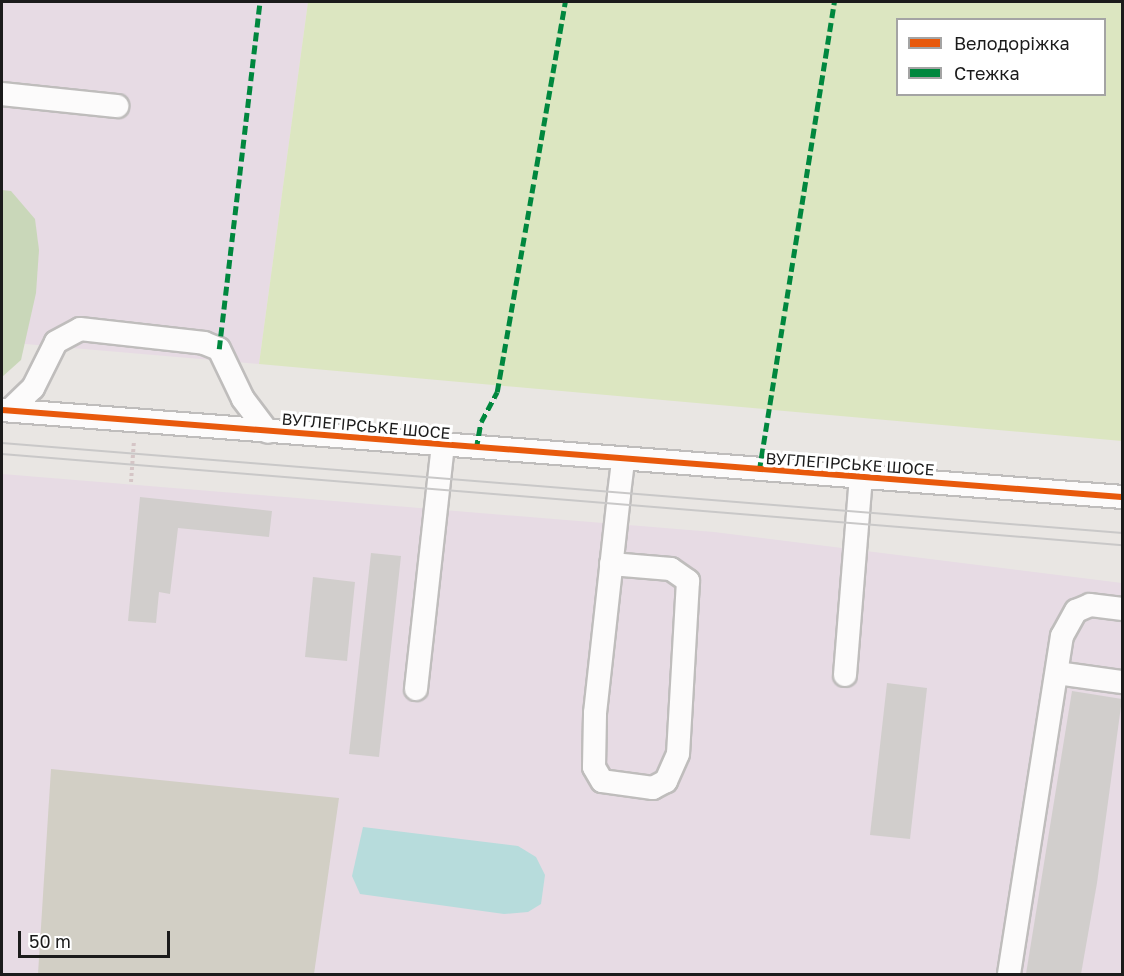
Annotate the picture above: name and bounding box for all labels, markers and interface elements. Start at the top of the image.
legend [896,18,1106,96]
text: Велодоріжка [954,32,1070,54]
text: Стежка [954,62,1020,84]
street label: ВУГЛЕГІРСЬКЕ ШОСЕ [281,409,451,443]
street label: ВУГЛЕГІРСЬКЕ ШОСЕ [765,449,935,479]
scale bar [21,919,172,957]
text: 50 m [29,930,71,952]

